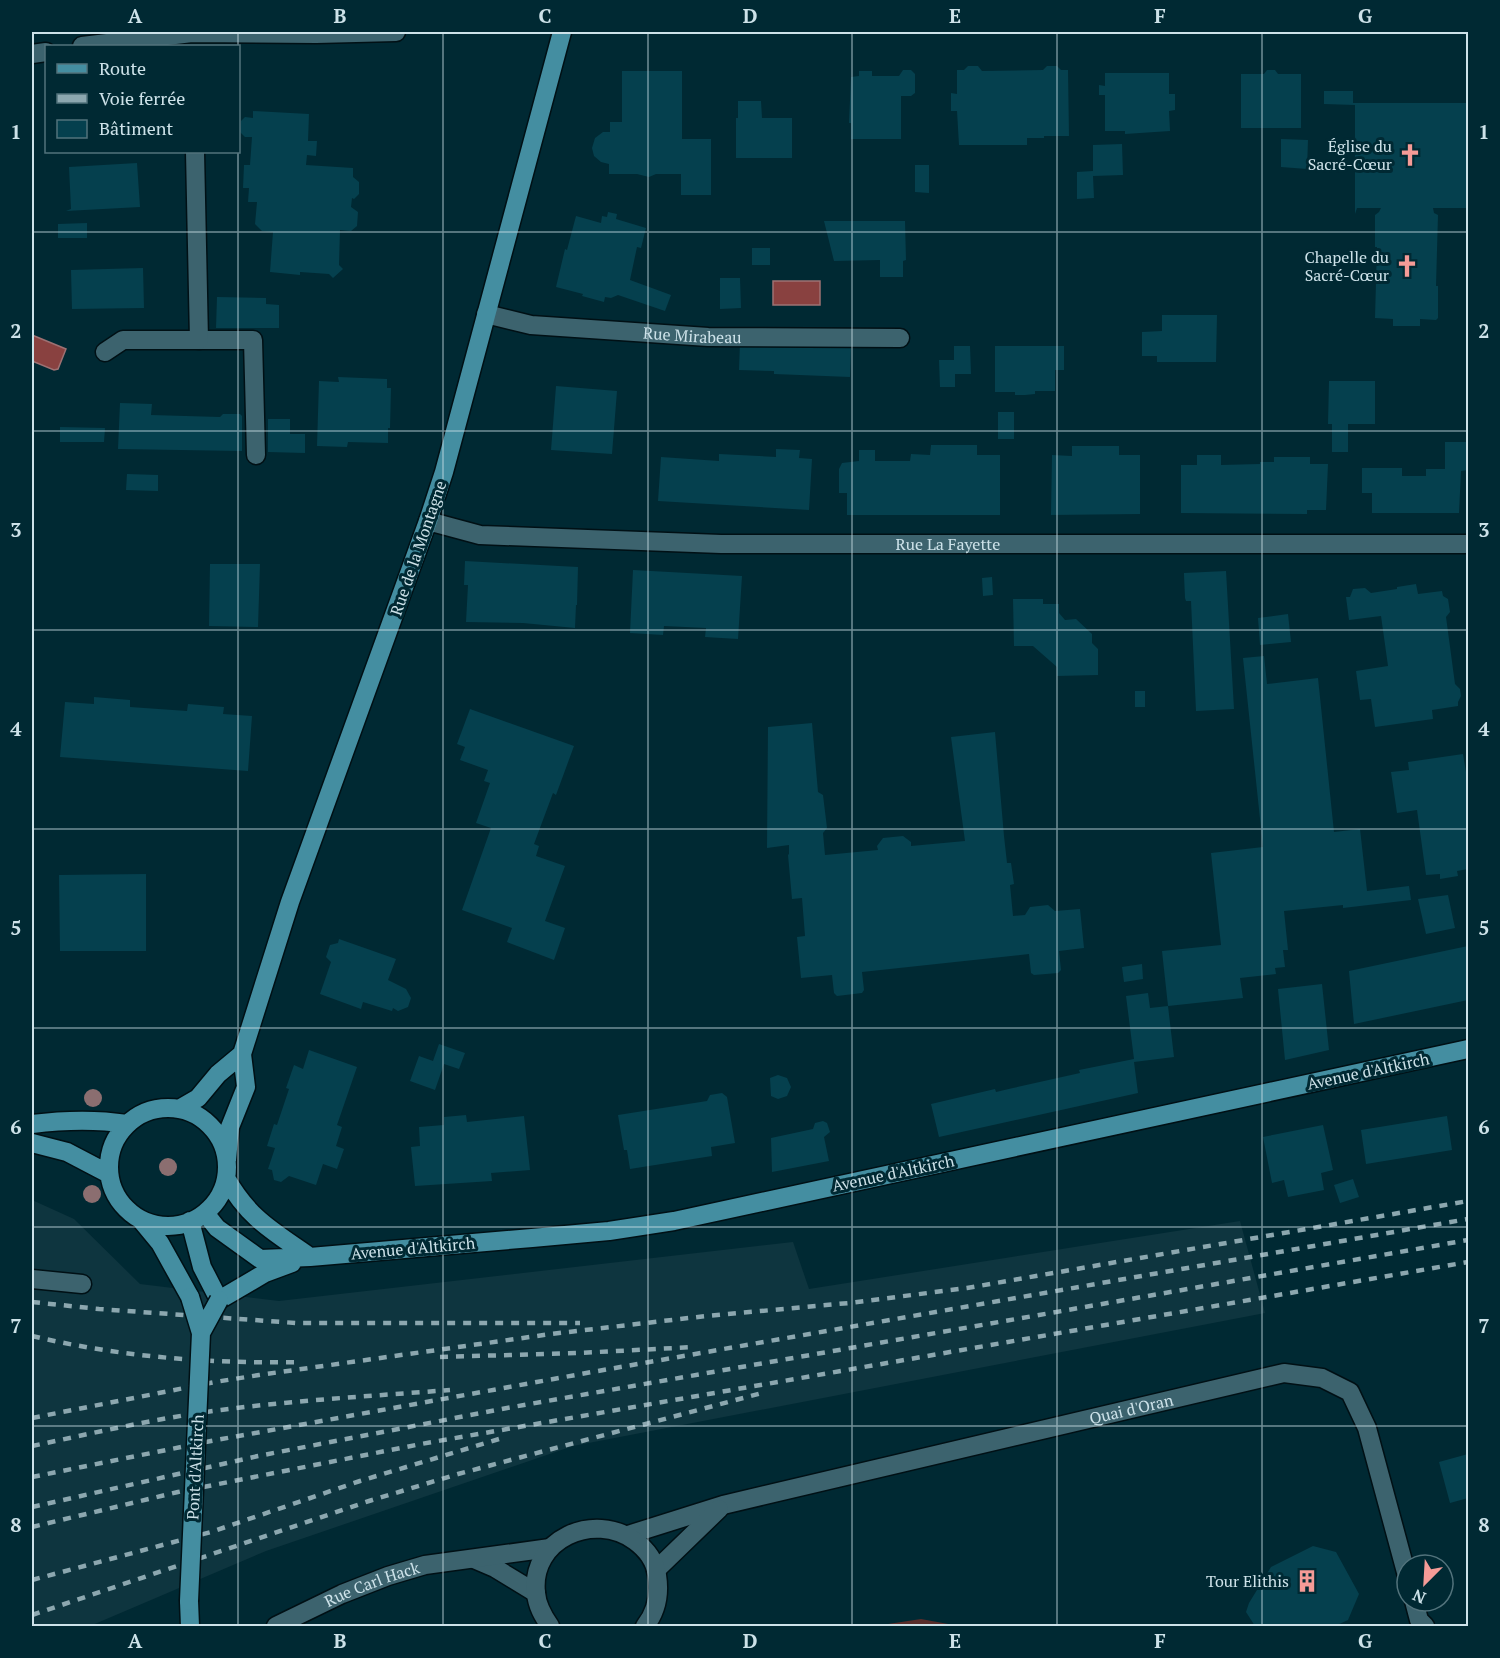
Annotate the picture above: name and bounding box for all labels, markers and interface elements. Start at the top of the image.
text: A [128,2,143,29]
text: B [334,2,347,29]
text: C [538,2,552,29]
text: D [743,2,757,29]
text: E [949,2,961,29]
text: F [1154,2,1166,29]
text: G [1358,2,1372,29]
legend [45,45,240,153]
text: Route [99,56,146,80]
text: Voie ferrée [99,86,185,110]
text: Bâtiment [99,116,174,140]
text: 1 [10,118,22,145]
text: 1 [1478,118,1490,145]
place label: Église du Sacré-Cœur [1308,135,1393,175]
church icon: Église du Sacré-Cœur [1397,142,1423,168]
place label: Chapelle du Sacré-Cœur [1304,246,1390,286]
church icon: Chapelle du Sacré-Cœur [1394,253,1420,279]
text: 2 [10,317,22,344]
text: 2 [1478,317,1490,344]
street label: Rue Mirabeau [642,322,742,348]
street label: Rue de la Montagne [385,478,451,618]
text: 3 [10,516,22,543]
text: 3 [1478,516,1490,543]
street label: Rue La Fayette [896,533,1000,555]
text: 4 [10,715,22,742]
text: 4 [1478,715,1490,742]
text: 5 [10,914,22,941]
text: 5 [1478,914,1490,941]
street label: Avenue d'Altkirch [1305,1047,1432,1095]
text: 6 [10,1113,22,1140]
text: 6 [1478,1113,1490,1140]
street label: Avenue d'Altkirch [830,1149,957,1197]
street label: Avenue d'Altkirch [350,1232,477,1264]
text: 7 [10,1312,22,1339]
text: 7 [1478,1312,1490,1339]
street label: Quai d'Oran [1087,1388,1176,1429]
street label: Pont d'Altkirch [181,1413,209,1520]
text: 8 [10,1511,22,1538]
text: 8 [1478,1511,1490,1538]
north arrow [1395,1553,1455,1613]
street label: Rue Carl Hack [321,1556,423,1612]
building icon: Tour Elithis [1294,1568,1320,1594]
place label: Tour Elithis [1206,1570,1289,1592]
text: N [1409,1584,1429,1609]
text: A [128,1627,143,1654]
text: B [334,1627,347,1654]
text: C [538,1627,552,1654]
text: D [743,1627,757,1654]
text: E [949,1627,961,1654]
text: F [1154,1627,1166,1654]
text: G [1358,1627,1372,1654]

